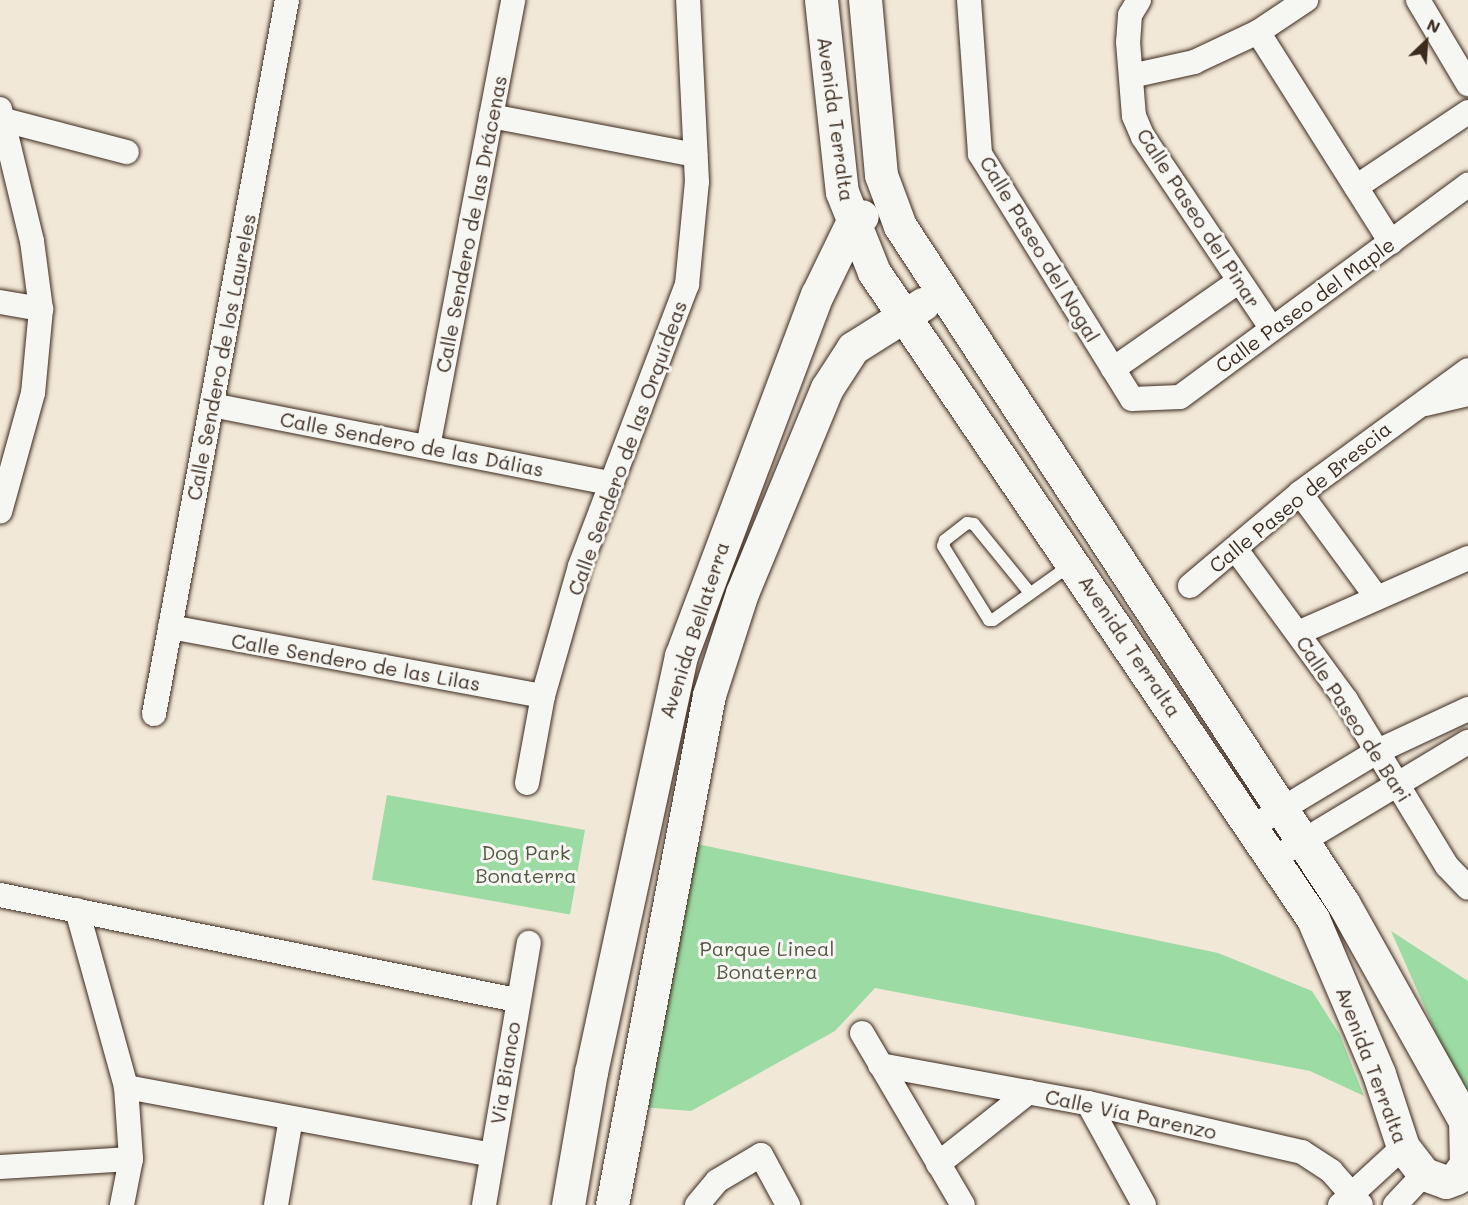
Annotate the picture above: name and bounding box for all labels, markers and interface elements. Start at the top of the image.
north arrow [1396,12,1456,72]
text: N [1424,13,1444,37]
street label: Avenida Terralta [813,35,859,203]
street label: Calle Sendero de las Drácenas [430,73,512,375]
street label: Calle Paseo del Pinar [1132,124,1266,312]
street label: Calle Paseo del Nogal [975,152,1105,346]
street label: Calle Sendero de los Laureles [181,212,261,502]
street label: Calle Paseo del Maple [1211,232,1399,378]
street label: Calle Sendero de las Orquídeas [562,297,692,599]
street label: Calle Sendero de las Dálias [278,407,546,481]
street label: Calle Paseo de Brescia [1204,416,1396,578]
street label: Avenida Bellaterra [654,539,734,721]
street label: Avenida Terralta [1074,571,1186,721]
street label: Calle Sendero de las Lilas [230,628,482,696]
street label: Calle Paseo de Bari [1291,631,1417,807]
park label: Dog Park Bonaterra [475,840,577,887]
park label: Parque Lineal Bonaterra [700,937,834,984]
street label: Avenida Terralta [1331,983,1413,1147]
street label: Via Bianco [485,1020,525,1126]
street label: Calle Vía Parenzo [1043,1084,1219,1144]

